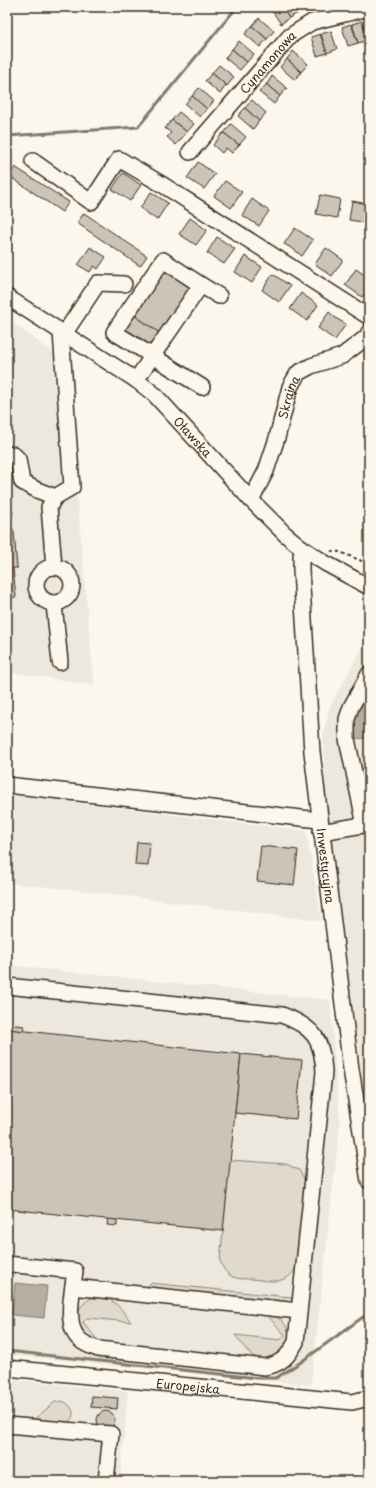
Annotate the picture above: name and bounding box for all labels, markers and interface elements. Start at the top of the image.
street label: Cynamonowa [235,25,300,98]
street label: Skrajna [273,371,304,421]
street label: Oławska [170,412,217,461]
street label: Inwestycyjna [312,827,340,905]
street label: Europejska [155,1374,221,1398]

